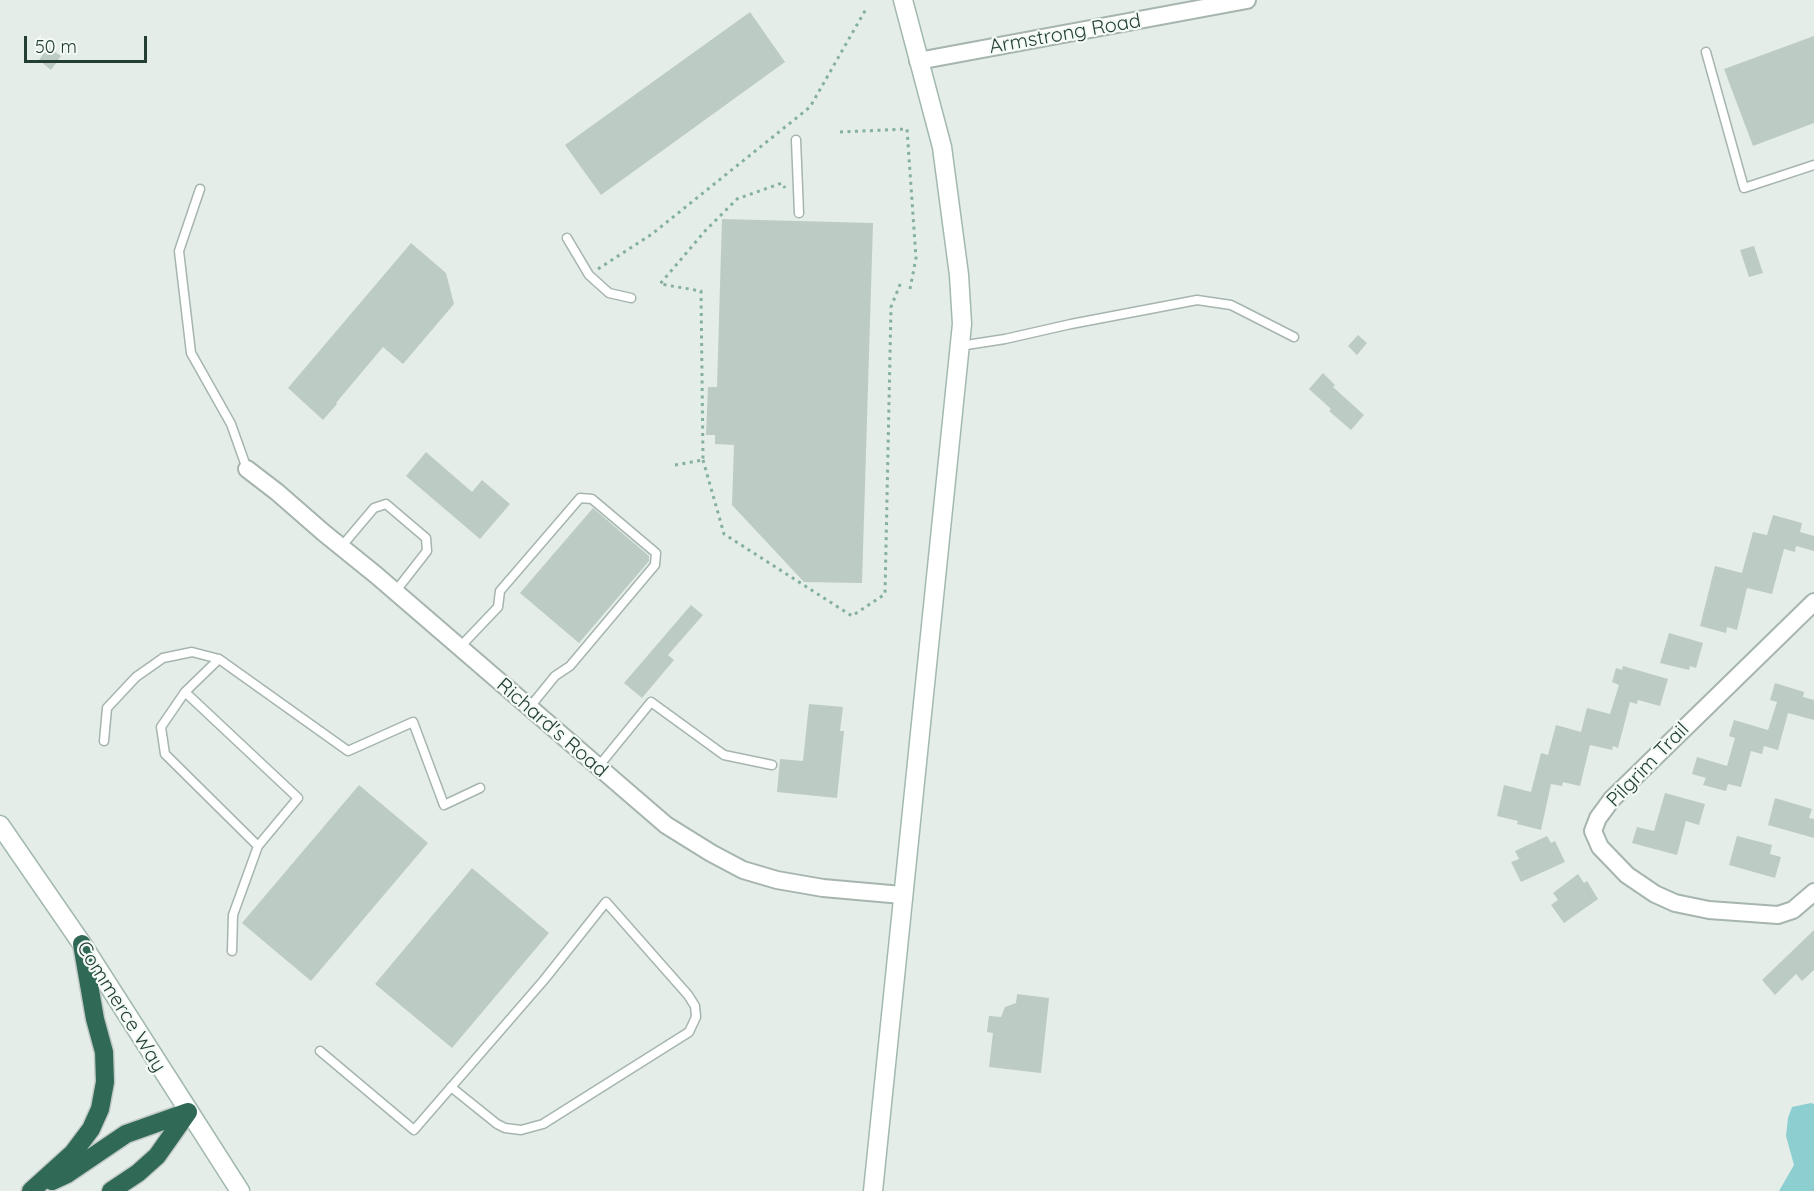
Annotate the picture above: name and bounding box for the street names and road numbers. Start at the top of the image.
street label: Armstrong Road [987,9,1143,59]
street label: Richard's Road [492,673,612,783]
street label: Pilgrim Trail [1602,718,1694,812]
street label: Commerce Way [71,937,171,1077]

